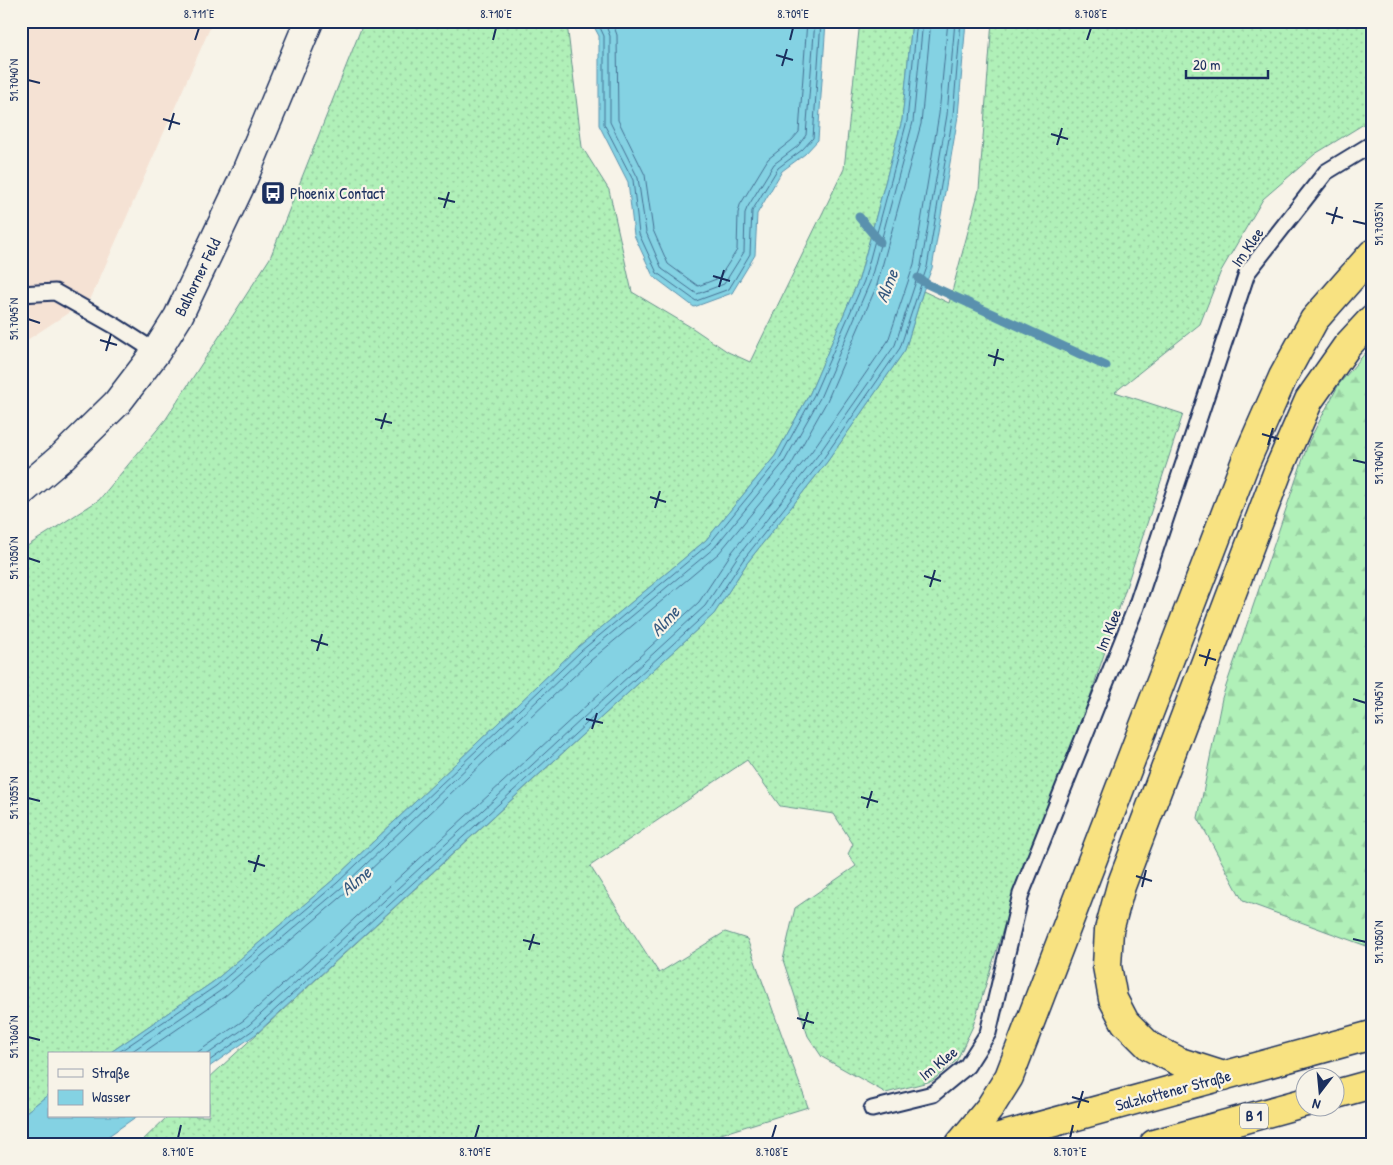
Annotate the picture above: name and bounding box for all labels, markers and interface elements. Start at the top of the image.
text: 8.711°E [184,5,215,22]
text: 8.710°E [480,5,512,22]
text: 8.709°E [777,5,809,22]
text: 8.708°E [1075,5,1108,22]
scale bar [1186,48,1268,80]
text: 20 m [1193,54,1220,75]
text: 51.7040°N [5,59,22,101]
bus stop icon: Phoenix Contact [260,180,286,206]
place label: Phoenix Contact [290,182,385,204]
text: 51.7035°N [1370,203,1387,245]
street label: Im Klee [1225,222,1269,271]
street label: Balhorner Feld [169,234,225,320]
water label: Alme [869,265,905,306]
text: 51.7045°N [5,298,22,340]
text: 51.7040°N [1370,442,1387,484]
text: 51.7050°N [5,537,22,579]
water label: Alme [644,599,686,641]
street label: Im Klee [1090,605,1127,654]
text: 51.7045°N [1370,682,1387,724]
text: 51.7055°N [5,777,22,819]
water label: Alme [335,860,377,901]
text: 51.7050°N [1370,921,1387,963]
text: 51.7060°N [5,1016,22,1058]
street label: Im Klee [914,1040,962,1085]
legend [48,1052,210,1118]
text: Straße [92,1062,130,1083]
street label: Salzkottener Straße [1113,1064,1234,1116]
north arrow [1296,1068,1346,1118]
text: Wasser [92,1086,131,1107]
text: N [1310,1095,1322,1115]
road number: B 1 [1240,1104,1268,1128]
text: 8.710°E [162,1143,194,1160]
text: 8.709°E [459,1143,491,1160]
text: 8.708°E [756,1143,789,1160]
text: 8.707°E [1053,1143,1087,1160]

